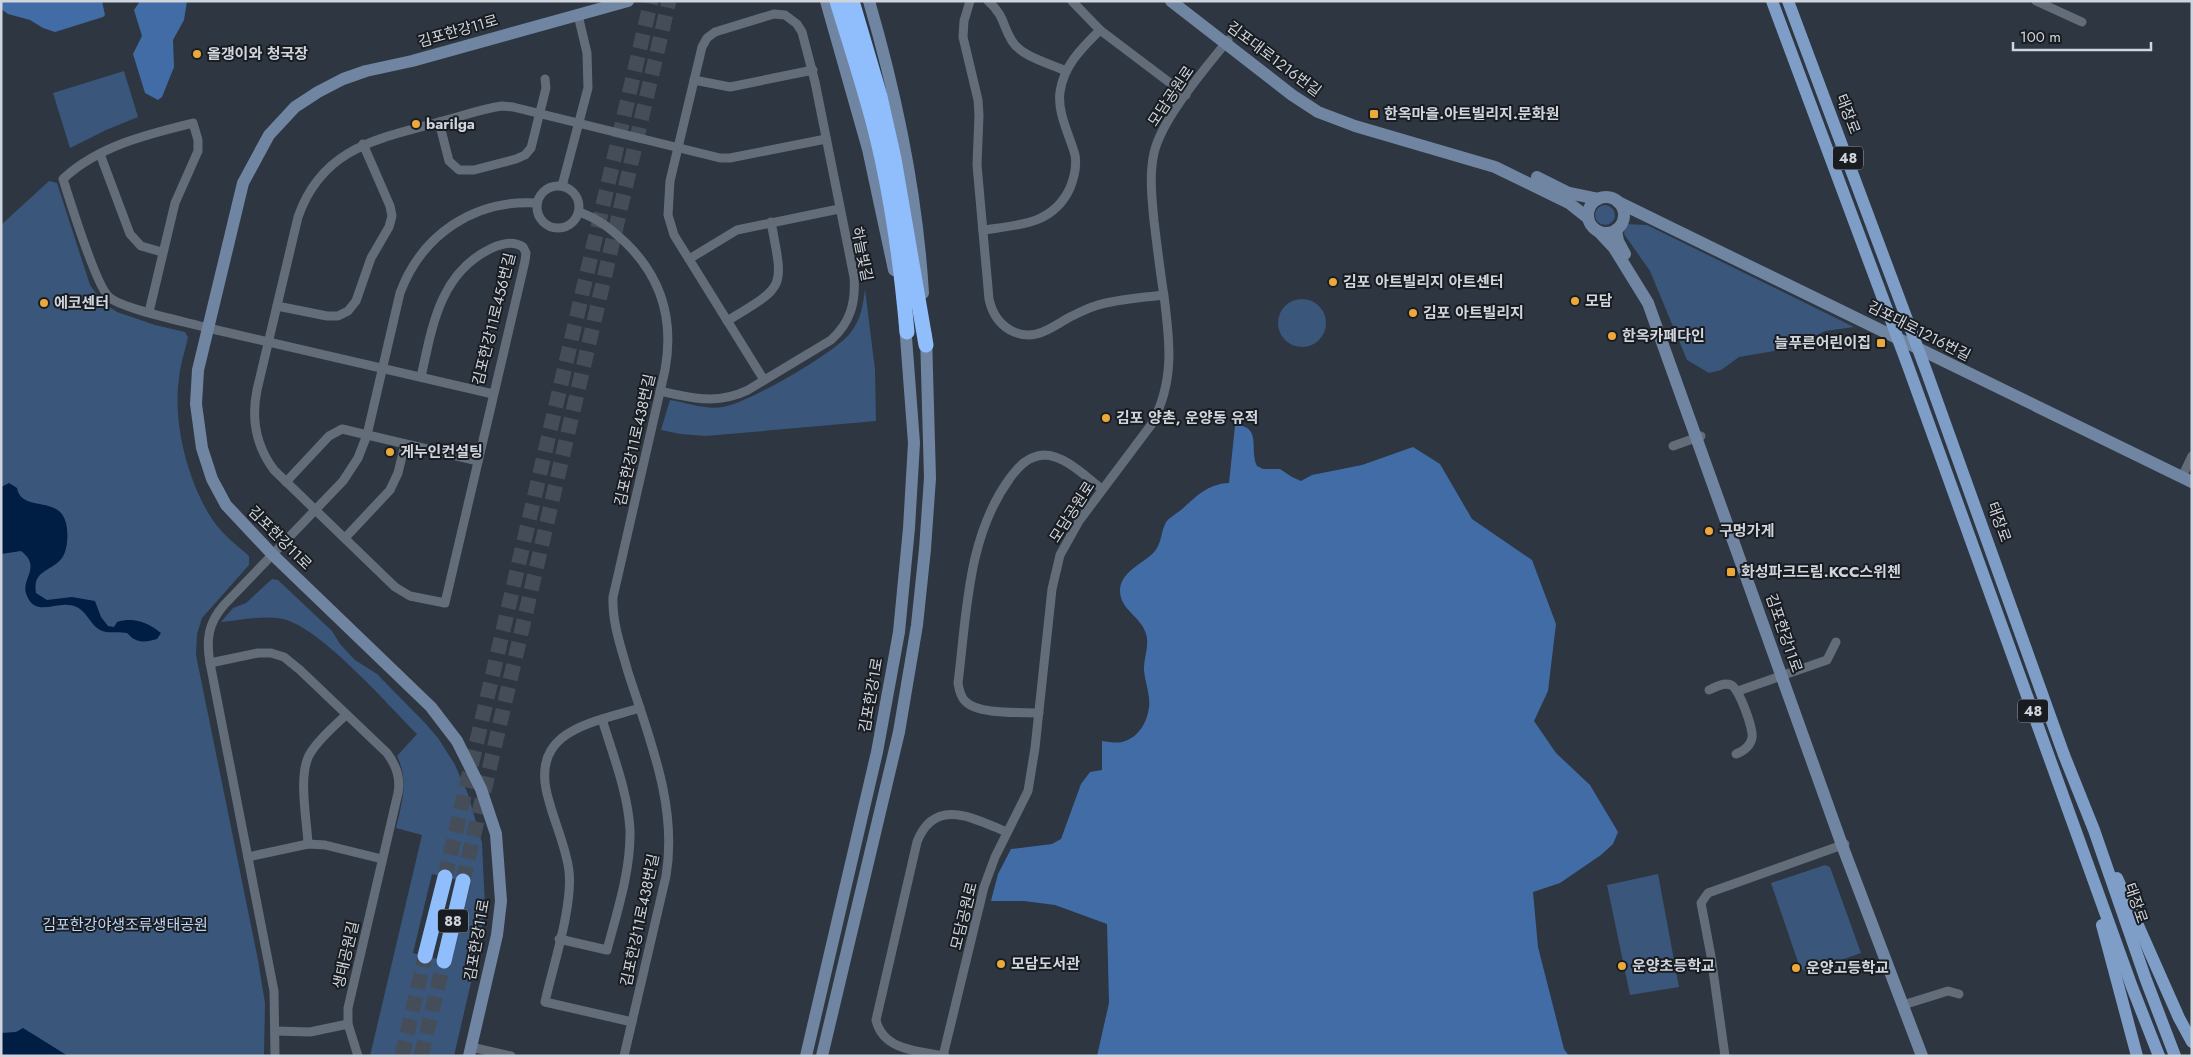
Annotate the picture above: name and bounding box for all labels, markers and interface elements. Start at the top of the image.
street label: 김포한강11로 [415,9,501,53]
street label: 김포대로1216번길 [1222,16,1326,102]
scale bar [2013,20,2150,52]
text: 100 m [2020,26,2061,48]
place label: 올갱이와 청국장 [207,43,308,65]
marker: 올갱이와 청국장 [191,48,203,60]
street label: 모담공원로 [1143,61,1199,131]
street label: 태장로 [1830,91,1866,137]
place label: 한옥마을.아트빌리지.문화원 [1384,103,1559,125]
marker: 한옥마을.아트빌리지.문화원 [1368,108,1380,120]
place label: barilga [426,113,475,135]
marker: barilga [410,118,422,130]
road number: 48 [1833,146,1863,170]
street label: 하늘빛길 [846,225,878,283]
street label: 김포한강11로456번길 [467,250,521,388]
place label: 김포 아트빌리지 아트센터 [1343,271,1504,293]
marker: 김포 아트빌리지 아트센터 [1327,276,1339,288]
place label: 모담 [1585,290,1613,312]
place label: 에코센터 [54,292,109,314]
marker: 모담 [1569,295,1581,307]
street label: 김포대로1216번길 [1863,295,1975,367]
marker: 에코센터 [38,297,50,309]
place label: 김포 아트빌리지 [1423,302,1524,324]
marker: 김포 아트빌리지 [1407,307,1419,319]
place label: 한옥카페다인 [1622,325,1705,347]
marker: 한옥카페다인 [1606,330,1618,342]
place label: 늘푸른어린이집 [1774,332,1871,354]
marker: 늘푸른어린이집 [1875,337,1887,349]
street label: 김포한강11로438번길 [609,372,661,508]
place label: 김포 양촌, 운양동 유적 [1116,407,1259,429]
marker: 김포 양촌, 운양동 유적 [1100,412,1112,424]
place label: 게누인컨설팅 [400,441,483,463]
marker: 게누인컨설팅 [384,446,396,458]
street label: 모담공원로 [1044,477,1100,547]
street label: 태장로 [1982,499,2016,545]
street label: 김포한강11로 [243,501,317,575]
place label: 구멍가게 [1719,520,1774,542]
marker: 구멍가게 [1703,525,1715,537]
place label: 화성파크드림.KCC스위첸 [1741,561,1901,583]
marker: 화성파크드림.KCC스위첸 [1725,566,1737,578]
street label: 김포한강11로 [1760,590,1808,676]
street label: 김포한강1로 [854,656,888,734]
road number: 48 [2018,699,2048,722]
street label: 김포한강11로438번길 [615,852,665,988]
street label: 모담공원로 [945,880,983,952]
street label: 태장로 [2119,880,2153,926]
street label: 김포한강11로 [459,897,495,983]
road number: 88 [438,909,468,932]
park label: 김포한강야생조류생태공원 [42,914,208,936]
street label: 생태공원길 [328,919,364,991]
place label: 모담도서관 [1011,953,1080,975]
place label: 운양초등학교 [1632,955,1715,977]
place label: 운양고등학교 [1806,957,1889,979]
marker: 모담도서관 [995,958,1007,970]
marker: 운양초등학교 [1616,960,1628,972]
marker: 운양고등학교 [1790,962,1802,974]

